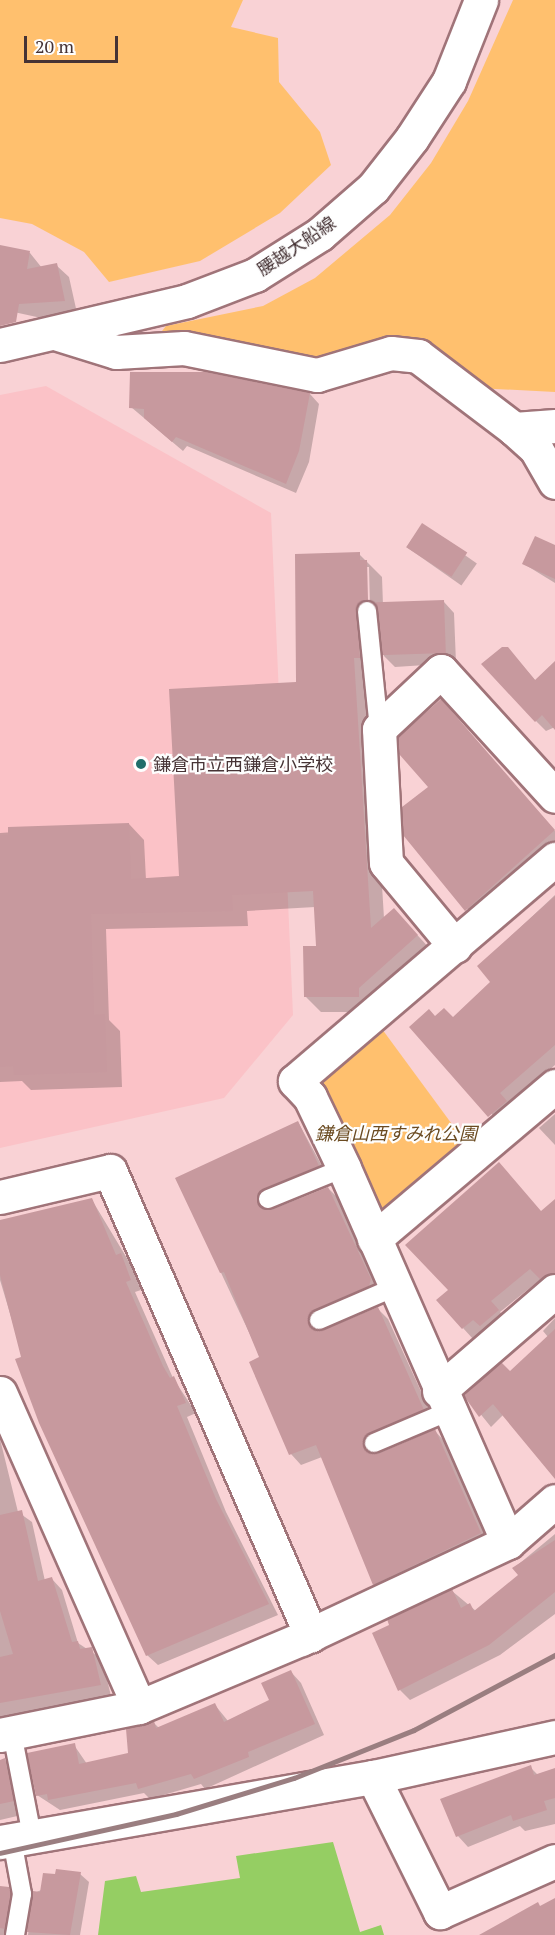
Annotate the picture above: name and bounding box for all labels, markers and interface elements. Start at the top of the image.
scale bar [27,24,122,62]
text: 20 m [35,34,74,58]
street label: 腰越大船線 [253,212,339,280]
place label: 鎌倉市立西鎌倉小学校 [153,753,333,775]
marker: 鎌倉市立西鎌倉小学校 [134,757,148,771]
park label: 鎌倉山西すみれ公園 [315,1122,477,1144]

